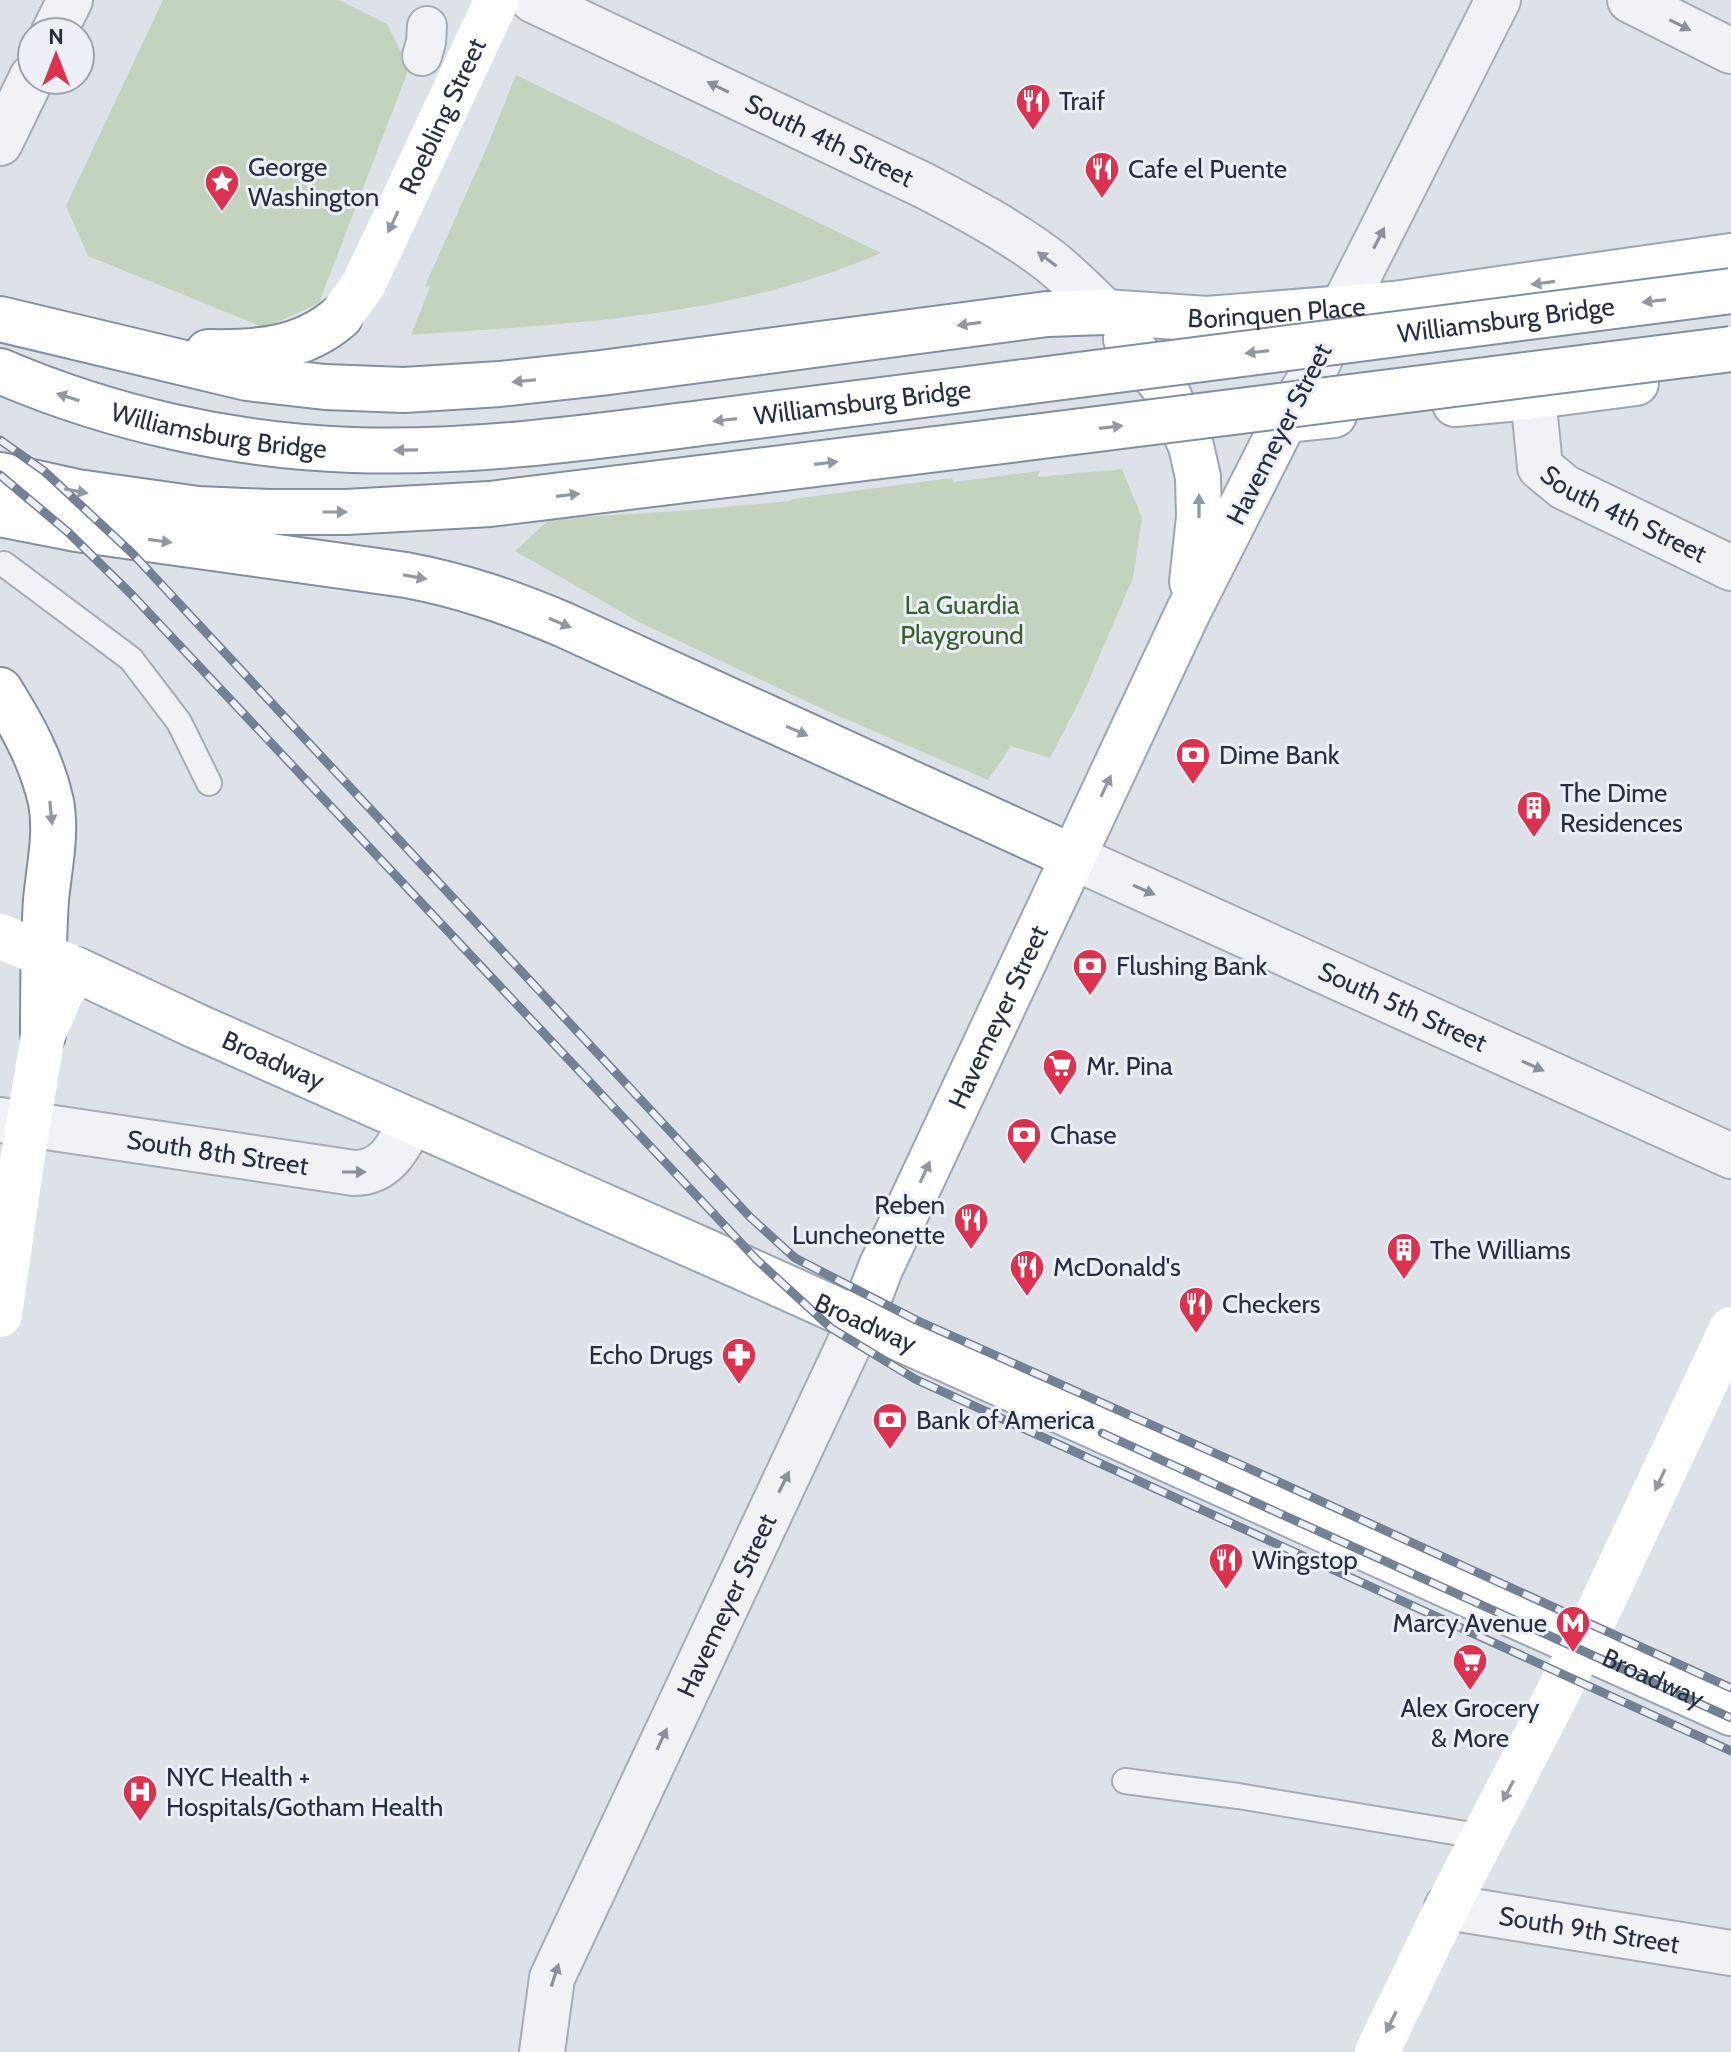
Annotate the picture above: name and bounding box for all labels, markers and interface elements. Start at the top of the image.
north arrow [16,16,96,96]
one-way arrow [1669,19,1692,32]
text: N [48,23,64,50]
street label: Roebling Street [392,33,493,200]
one-way arrow [707,80,730,94]
restaurant icon: Traif [1014,82,1052,132]
place label: Traif [1059,85,1106,117]
street label: South 4th Street [740,87,919,194]
restaurant icon: Cafe el Puente [1083,150,1121,200]
place label: George Washington [248,151,379,213]
place label: Cafe el Puente [1128,153,1287,185]
place icon: George Washington [203,163,241,213]
one-way arrow [386,210,400,234]
one-way arrow [1372,226,1386,249]
one-way arrow [1037,252,1057,268]
one-way arrow [1530,277,1555,290]
street label: Borinquen Place [1187,290,1367,335]
street label: Williamsburg Bridge [1396,290,1616,350]
one-way arrow [1641,294,1666,307]
one-way arrow [957,318,982,331]
street label: Havemeyer Street [1220,338,1339,530]
one-way arrow [1244,346,1269,359]
street label: Williamsburg Bridge [752,373,973,432]
one-way arrow [511,375,536,388]
one-way arrow [56,390,80,402]
street label: Williamsburg Bridge [107,396,328,465]
one-way arrow [712,414,737,427]
one-way arrow [1099,420,1124,433]
one-way arrow [393,443,418,456]
one-way arrow [814,456,839,469]
street label: South 4th Street [1534,458,1712,570]
one-way arrow [64,485,89,498]
one-way arrow [556,488,581,501]
one-way arrow [1193,493,1205,518]
one-way arrow [323,506,348,518]
one-way arrow [148,535,173,548]
one-way arrow [403,571,428,583]
park label: La Guardia Playground [900,589,1024,651]
one-way arrow [548,617,572,630]
one-way arrow [785,724,808,737]
bank icon: Dime Bank [1174,736,1212,786]
place label: Dime Bank [1219,739,1340,771]
one-way arrow [1099,774,1113,798]
place label: The Dime Residences [1560,777,1683,839]
building icon: The Dime Residences [1515,789,1553,839]
one-way arrow [45,801,58,826]
one-way arrow [1132,883,1155,896]
street label: Havemeyer Street [941,920,1055,1114]
bank icon: Flushing Bank [1071,947,1109,997]
place label: Flushing Bank [1116,950,1268,982]
street label: South 5th Street [1313,955,1492,1059]
street label: Broadway [217,1024,329,1097]
supermarket icon: Mr. Pina [1041,1047,1079,1097]
place label: Mr. Pina [1086,1050,1173,1082]
one-way arrow [1522,1060,1545,1073]
bank icon: Chase [1005,1116,1043,1166]
place label: Chase [1050,1119,1117,1151]
street label: South 8th Street [125,1123,311,1182]
one-way arrow [918,1161,932,1184]
one-way arrow [342,1166,367,1178]
place label: Reben Luncheonette [792,1189,945,1251]
restaurant icon: Reben Luncheonette [952,1201,990,1251]
building icon: The Williams [1385,1231,1423,1281]
place label: The Williams [1430,1234,1571,1266]
restaurant icon: McDonald's [1008,1248,1046,1298]
place label: McDonald's [1053,1251,1181,1283]
restaurant icon: Checkers [1177,1285,1215,1335]
street label: Broadway [810,1286,922,1360]
place label: Checkers [1222,1288,1321,1320]
pharmacy icon: Echo Drugs [720,1336,758,1386]
place label: Echo Drugs [589,1339,713,1371]
bank icon: Bank of America [871,1401,909,1451]
place label: Bank of America [916,1404,1095,1436]
one-way arrow [1654,1469,1667,1492]
one-way arrow [777,1470,791,1493]
street label: Havemeyer Street [670,1508,783,1702]
restaurant icon: Wingstop [1207,1541,1245,1591]
place label: Wingstop [1252,1544,1358,1576]
metro station icon: Marcy Avenue [1554,1604,1592,1654]
place label: Marcy Avenue [1392,1607,1547,1639]
street label: Broadway [1597,1641,1709,1715]
supermarket icon: Alex Grocery & More [1451,1642,1489,1692]
place label: Alex Grocery & More [1401,1692,1539,1754]
one-way arrow [656,1727,669,1751]
place label: NYC Health + Hospitals/Gotham Health [166,1761,443,1823]
hospital icon: NYC Health + Hospitals/Gotham Health [121,1773,159,1823]
one-way arrow [1502,1779,1515,1802]
street label: South 9th Street [1497,1900,1682,1960]
one-way arrow [549,1963,561,1987]
one-way arrow [1384,2011,1398,2034]

